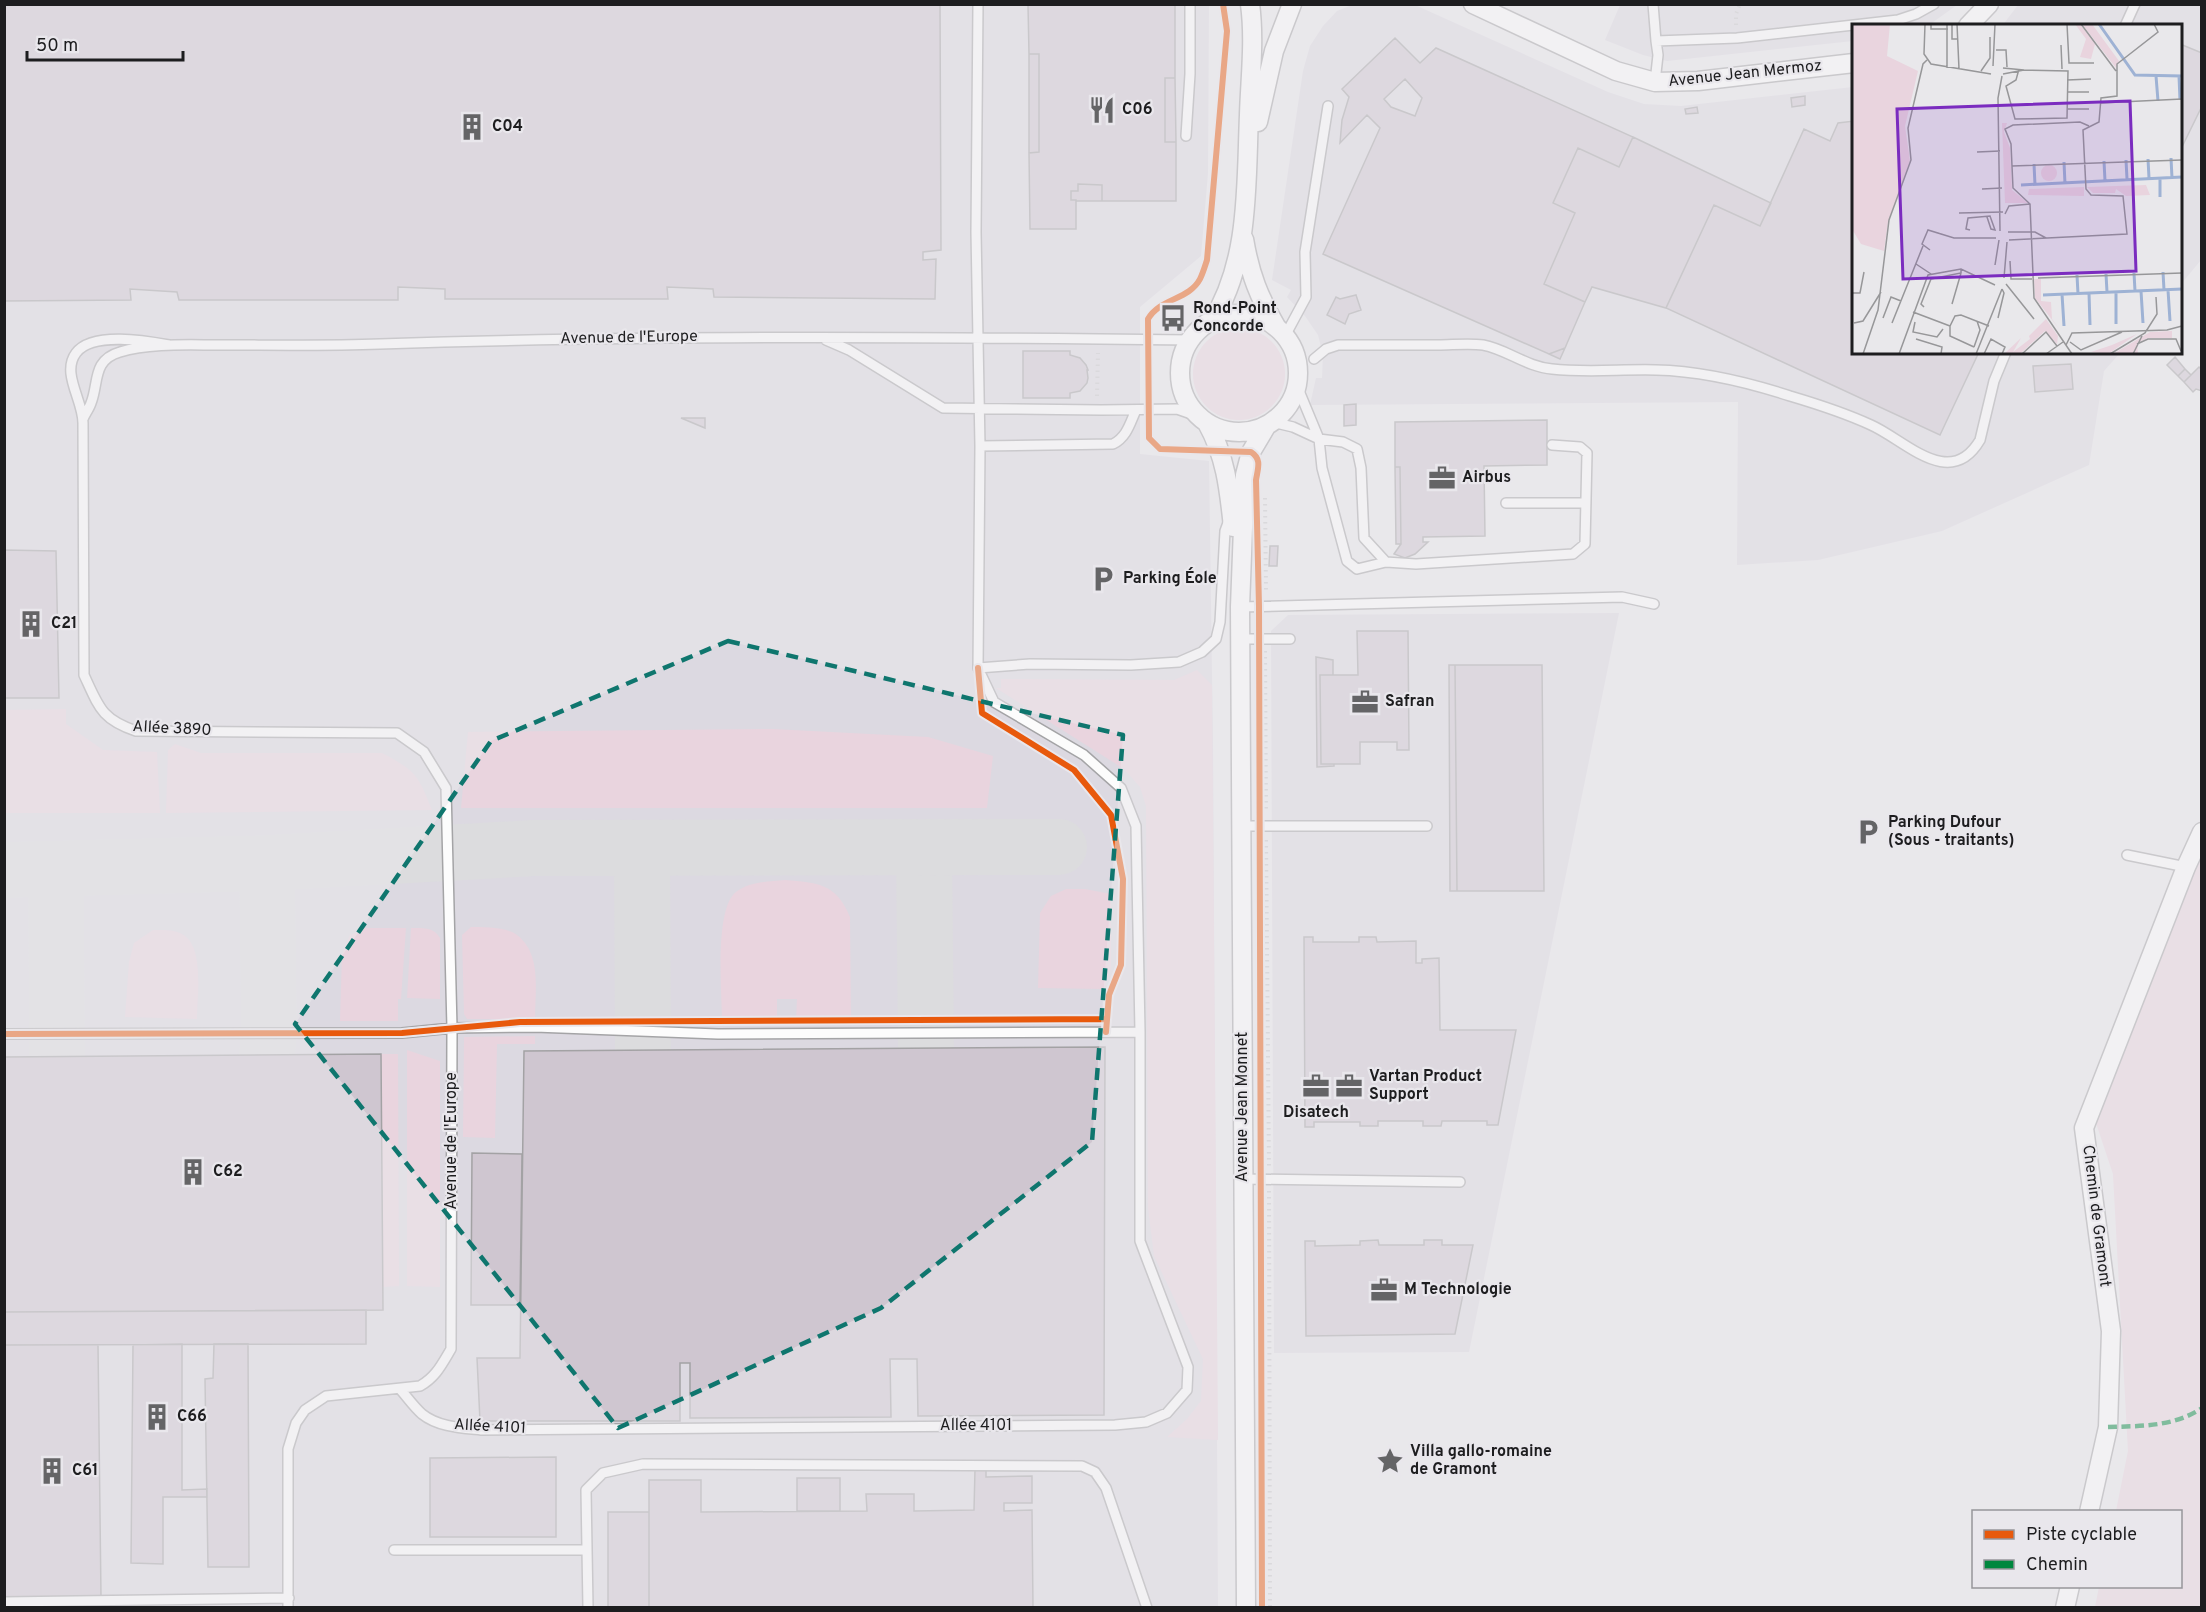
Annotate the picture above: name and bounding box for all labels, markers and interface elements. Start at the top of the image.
scale bar [27,24,183,62]
inset map [1852,24,2182,354]
text: 50 m [36,35,78,58]
street label: Avenue Jean Mermoz [1667,56,1823,92]
restaurant icon: C06 [1087,95,1117,125]
place label: C06 [1122,100,1153,120]
building icon: C04 [457,112,487,142]
place label: C04 [492,117,523,137]
place label: Rond-Point Concorde [1193,299,1277,337]
bus stop icon: Rond-Point Concorde [1158,303,1188,333]
street label: Avenue de l'Europe [560,327,698,349]
office icon: Airbus [1427,463,1457,493]
place label: Airbus [1462,468,1511,488]
parking icon: Parking Éole [1088,564,1118,594]
place label: Parking Éole [1123,567,1217,589]
building icon: C21 [16,609,46,639]
place label: C21 [51,614,77,634]
office icon: Safran [1350,687,1380,717]
place label: Safran [1385,692,1434,712]
street label: Allée 3890 [132,717,212,741]
place label: Parking Dufour (Sous - traitants) [1888,813,2015,851]
parking icon: Parking Dufour (Sous - traitants) [1853,817,1883,847]
street label: Avenue Jean Monnet [1233,1032,1253,1182]
place label: Vartan Product Support [1369,1067,1482,1105]
office icon: Disatech [1301,1071,1331,1101]
office icon: Vartan Product Support [1334,1071,1364,1101]
street label: Avenue de l'Europe [442,1072,462,1210]
place label: Disatech [1283,1103,1349,1123]
street label: Chemin de Gramont [2077,1144,2115,1288]
building icon: C62 [178,1157,208,1187]
place label: C62 [213,1162,243,1182]
office icon: M Technologie [1369,1275,1399,1305]
place label: M Technologie [1404,1280,1512,1300]
building icon: C66 [142,1402,172,1432]
place label: C66 [177,1407,207,1427]
street label: Allée 4101 [453,1415,527,1439]
street label: Allée 4101 [940,1416,1012,1436]
place label: Villa gallo-romaine de Gramont [1410,1442,1552,1480]
place icon: Villa gallo-romaine de Gramont [1375,1446,1405,1476]
building icon: C61 [37,1456,67,1486]
place label: C61 [72,1461,98,1481]
legend [1972,1510,2182,1588]
text: Piste cyclable [2026,1524,2137,1547]
text: Chemin [2026,1554,2088,1577]

